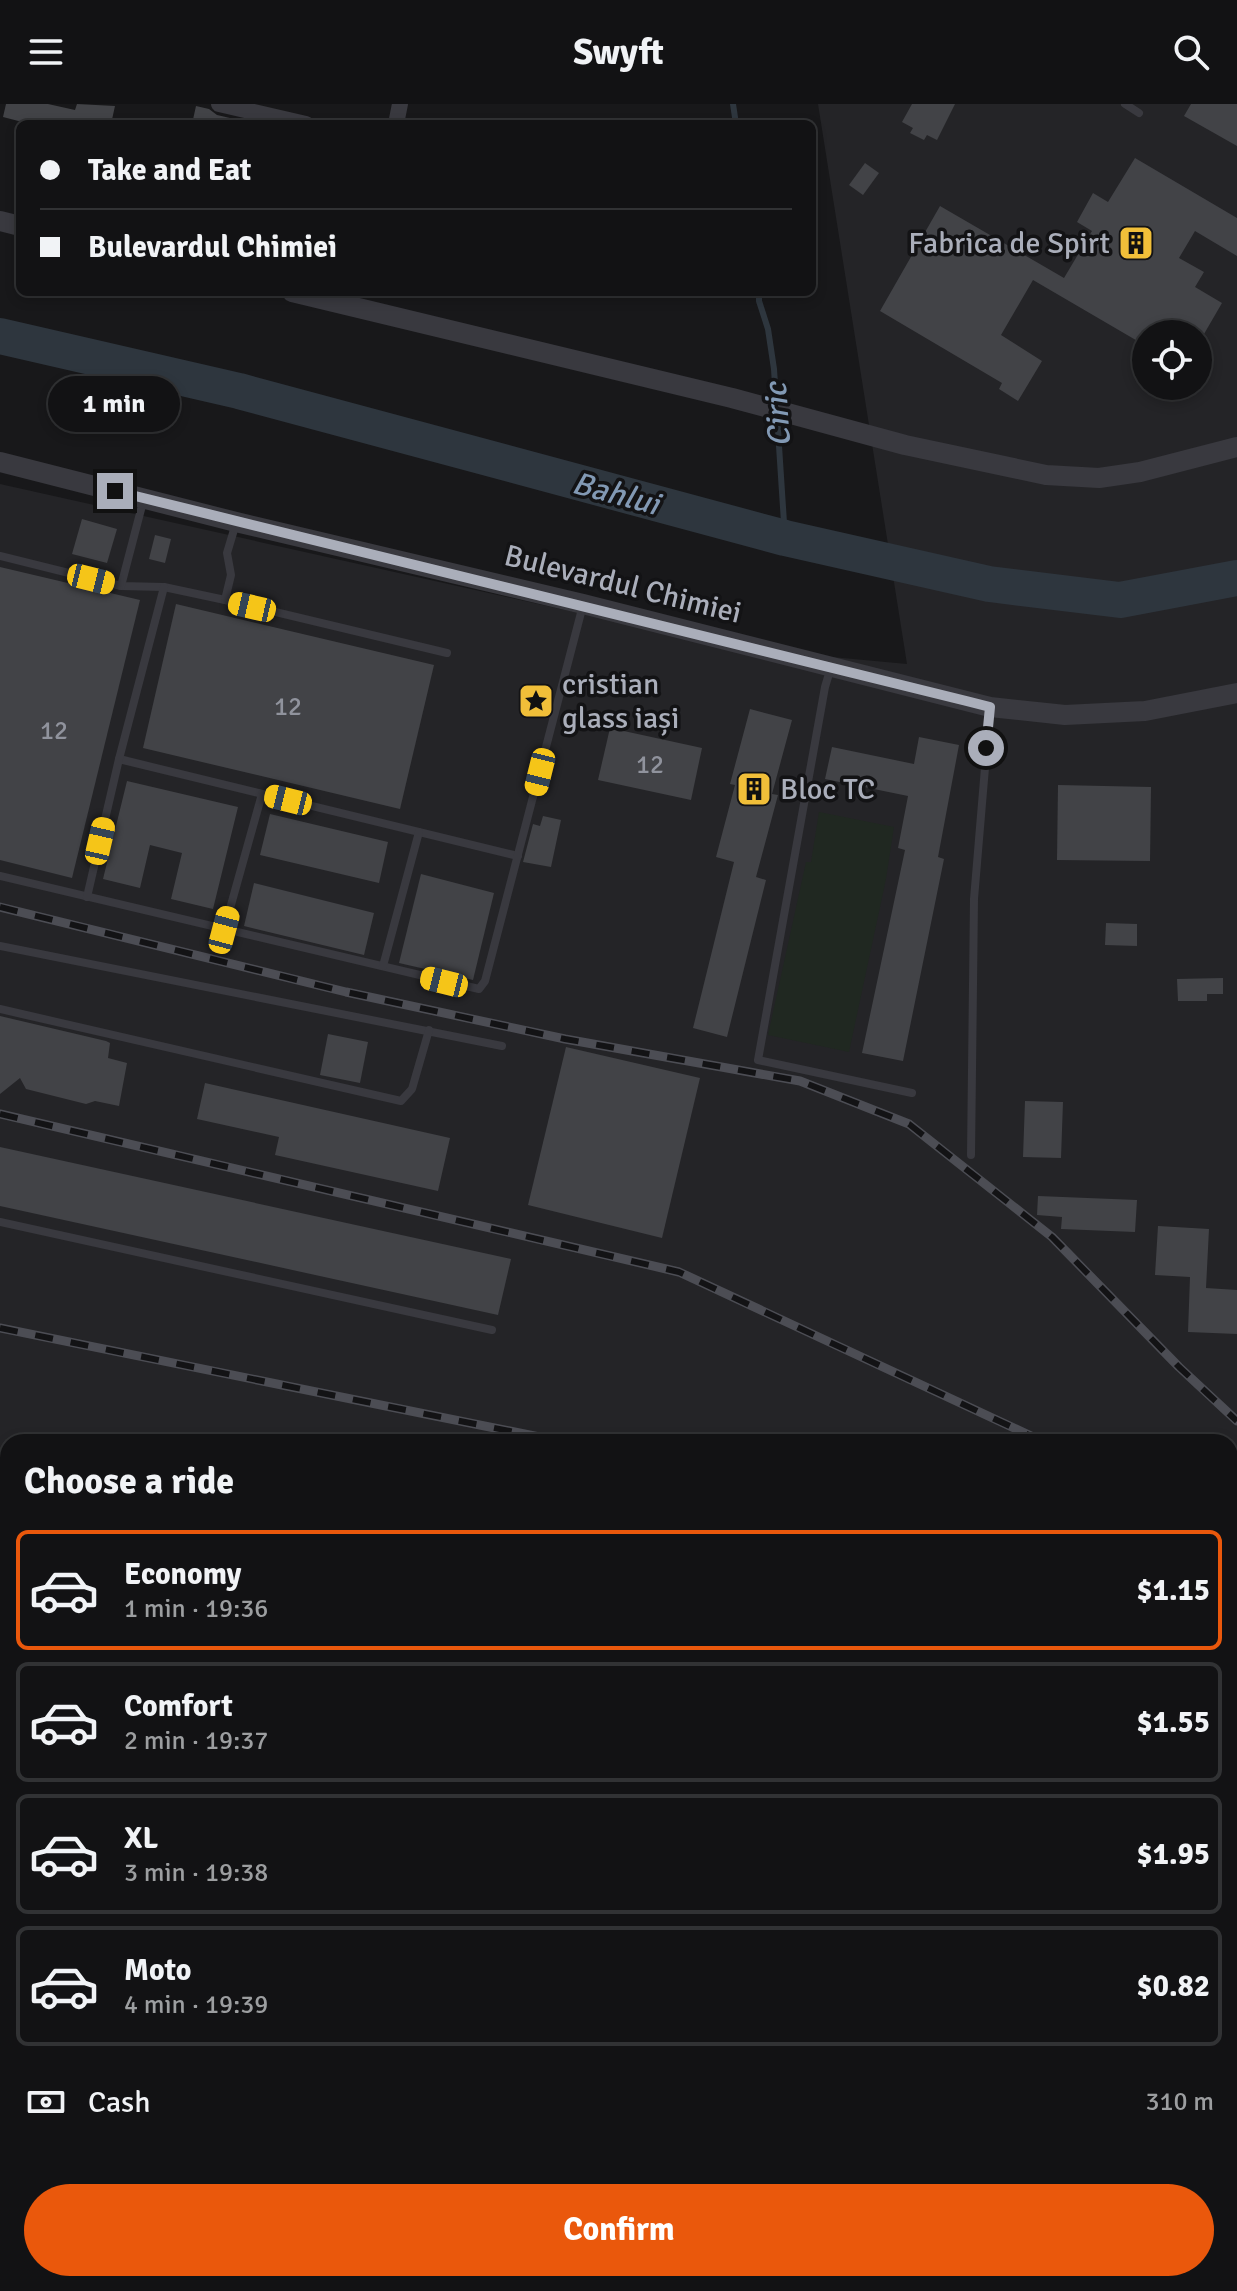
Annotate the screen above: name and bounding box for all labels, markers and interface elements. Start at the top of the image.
icon: menu [24,30,68,74]
text: Swyft [573,30,664,75]
icon: search [1169,30,1213,74]
text: Take and Eat [88,152,251,189]
building icon: Fabrica de Spirt [1117,224,1155,262]
place label: Fabrica de Spirt [908,225,1110,262]
text: Bulevardul Chimiei [88,229,337,266]
map controls [1132,320,1212,400]
button: locate [1132,320,1212,400]
callout: 1 min [49,375,181,431]
water label: Ciric [756,380,799,448]
text: 1 min [83,388,145,420]
water label: Bahlui [568,463,667,525]
route end [97,473,133,509]
street label: Bulevardul Chimiei [501,537,745,632]
car [65,562,117,596]
car [226,590,278,624]
place label: cristian glass iași [562,666,679,737]
place icon: cristian glass iași [517,682,555,720]
house number: 12 [274,691,302,723]
house number: 12 [40,715,68,747]
route start [968,730,1004,766]
car [523,746,557,798]
house number: 12 [636,749,664,781]
building icon: Bloc TC [735,770,773,808]
place label: Bloc TC [780,771,875,808]
car [262,783,314,817]
car [83,815,117,867]
car [206,904,242,956]
car [418,965,470,999]
text: Choose a ride [24,1459,234,1504]
icon: car [28,1554,100,1626]
text: Economy [124,1556,241,1593]
text: $1.15 [1137,1572,1210,1609]
text: 1 min · 19:36 [124,1593,268,1625]
icon: car [28,1686,100,1758]
text: Comfort [124,1688,233,1725]
text: $1.55 [1137,1704,1210,1741]
text: 2 min · 19:37 [124,1725,268,1757]
icon: car [28,1818,100,1890]
text: XL [124,1820,158,1857]
text: $1.95 [1137,1836,1210,1873]
text: 3 min · 19:38 [124,1857,268,1889]
icon: car [28,1950,100,2022]
text: Moto [124,1952,191,1989]
text: $0.82 [1137,1968,1210,2005]
text: 4 min · 19:39 [124,1989,268,2021]
icon: cash [24,2080,68,2124]
text: Cash [88,2084,151,2121]
text: 310 m [1145,2086,1214,2118]
button: Confirm [24,2184,1214,2276]

